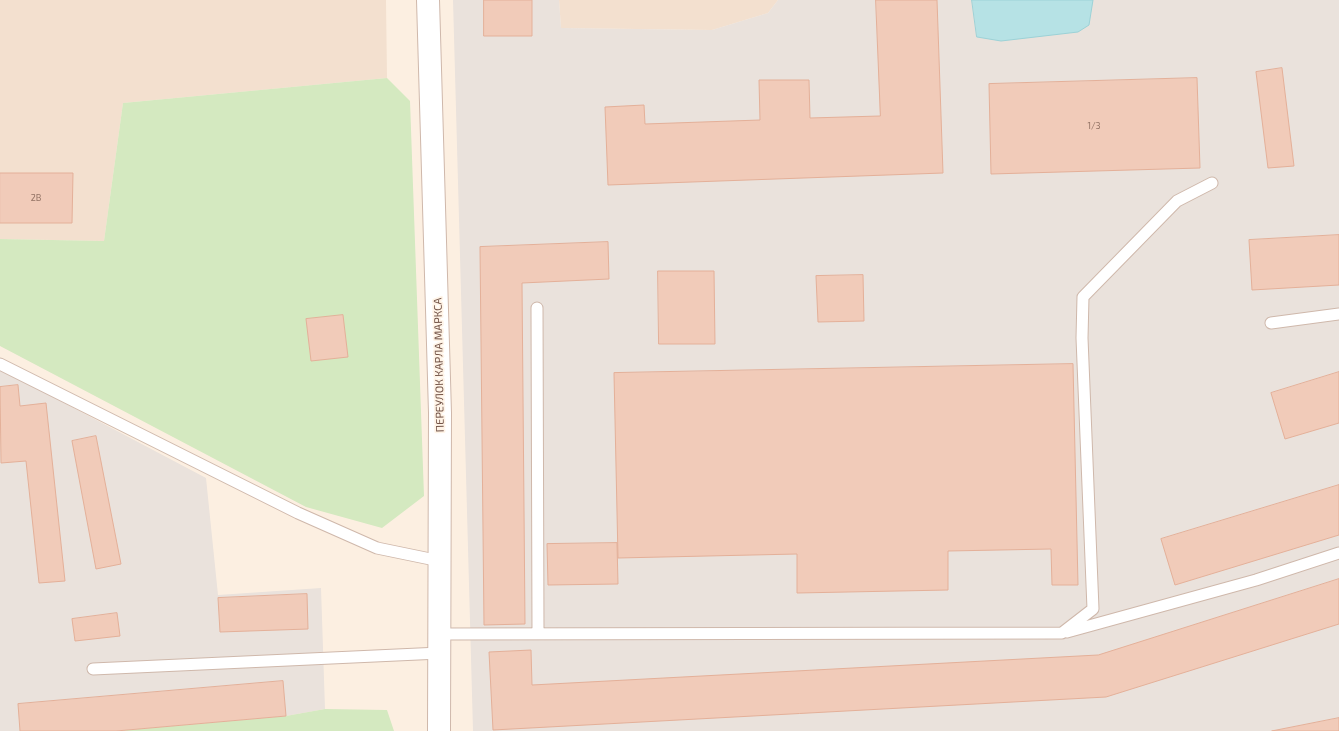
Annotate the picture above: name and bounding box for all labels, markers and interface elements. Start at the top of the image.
house number: 1/3 [1087,121,1101,131]
house number: 2В [31,193,41,203]
street label: ПЕРЕУЛОК КАРЛА МАРКСА [431,298,447,432]

